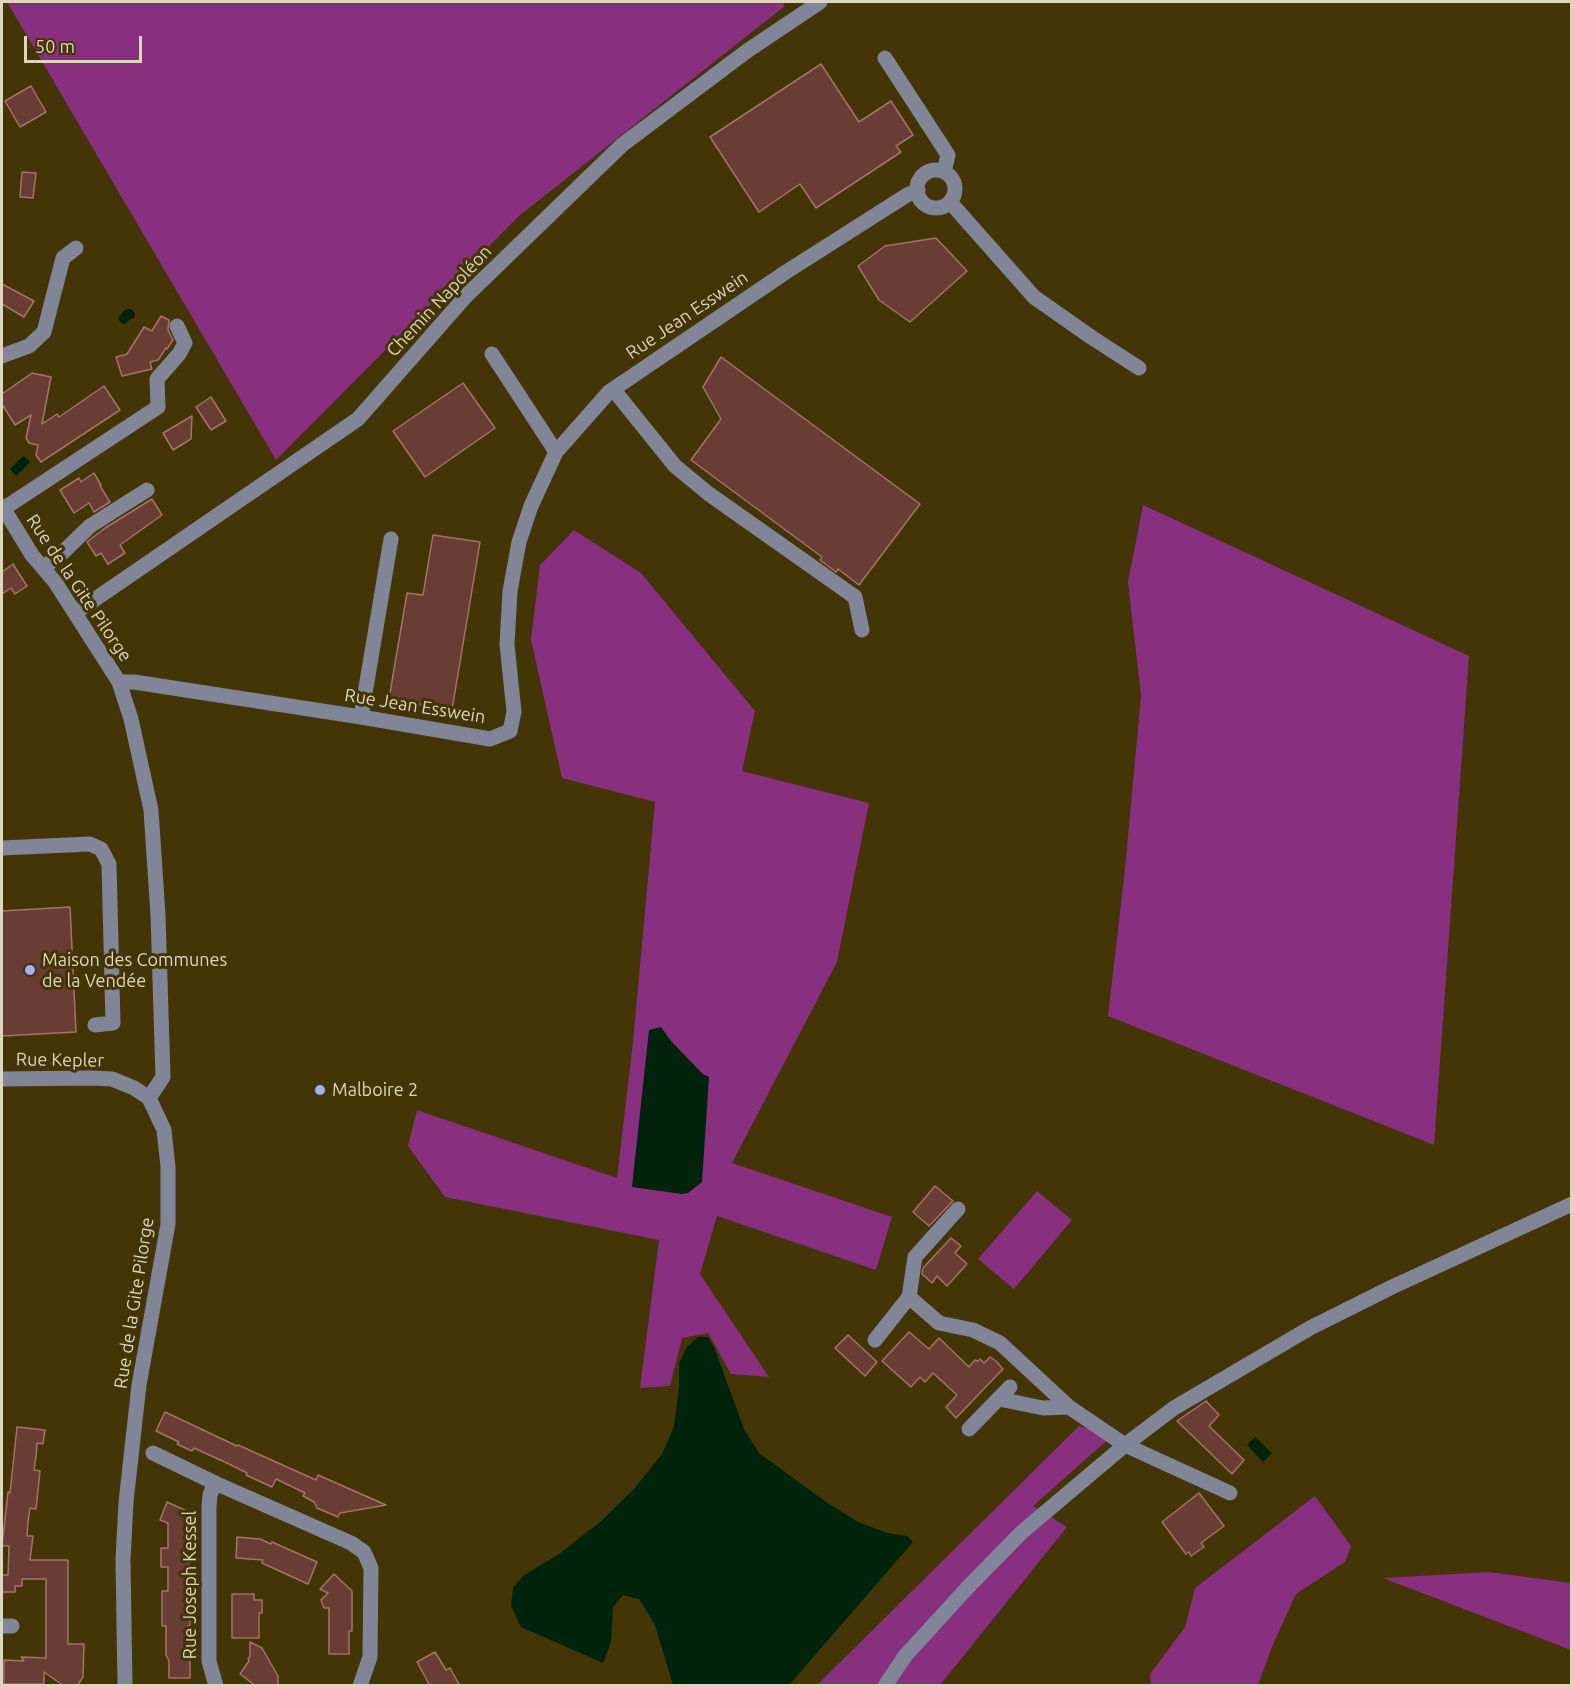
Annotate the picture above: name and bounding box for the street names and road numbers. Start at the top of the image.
street label: Chemin Napoléon [382,241,496,361]
street label: Rue Jean Esswein [622,266,752,364]
street label: Rue de la Gite Pilorge [22,510,136,666]
street label: Rue Jean Esswein [343,684,487,728]
street label: Rue Kepler [16,1048,104,1072]
street label: Rue de la Gite Pilorge [110,1216,158,1390]
street label: Rue Joseph Kessel [179,1511,201,1659]

